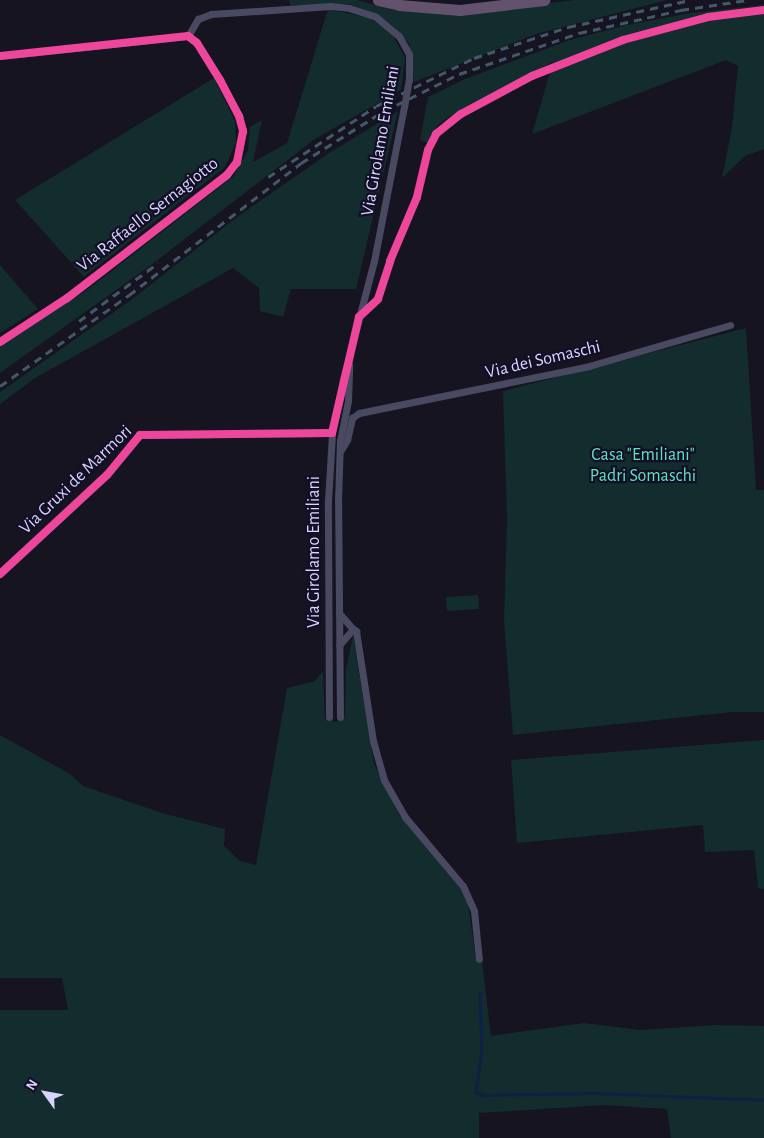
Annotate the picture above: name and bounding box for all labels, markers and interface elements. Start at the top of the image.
street label: Via Girolamo Emiliani [357,64,405,218]
street label: Via Raffaello Sernagiotto [73,153,223,277]
street label: Via dei Somaschi [483,336,603,384]
street label: Via Gruxi de Marmori [15,421,137,539]
park label: Casa "Emiliani" Padri Somaschi [590,445,696,488]
street label: Via Girolamo Emiliani [303,476,325,628]
north arrow [20,1068,70,1118]
text: N [24,1077,41,1093]

